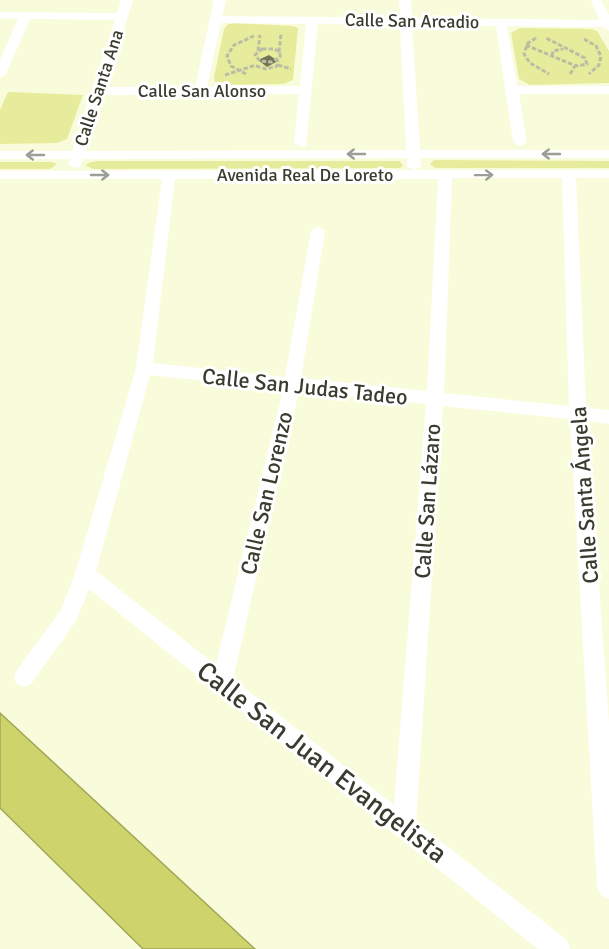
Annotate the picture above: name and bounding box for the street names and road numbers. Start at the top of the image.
street label: Calle San Arcadio [345,9,479,33]
street label: Calle Santa Ana [70,27,128,149]
street label: Calle San Alonso [138,80,266,102]
street label: Avenida Real De Loreto [217,164,393,186]
street label: Calle San Judas Tadeo [201,362,409,411]
street label: Calle Santa Ángela [565,406,604,584]
street label: Calle San Lorenzo [235,409,298,577]
street label: Calle San Lázaro [409,423,446,579]
street label: Calle San Juan Evangelista [190,654,453,870]

